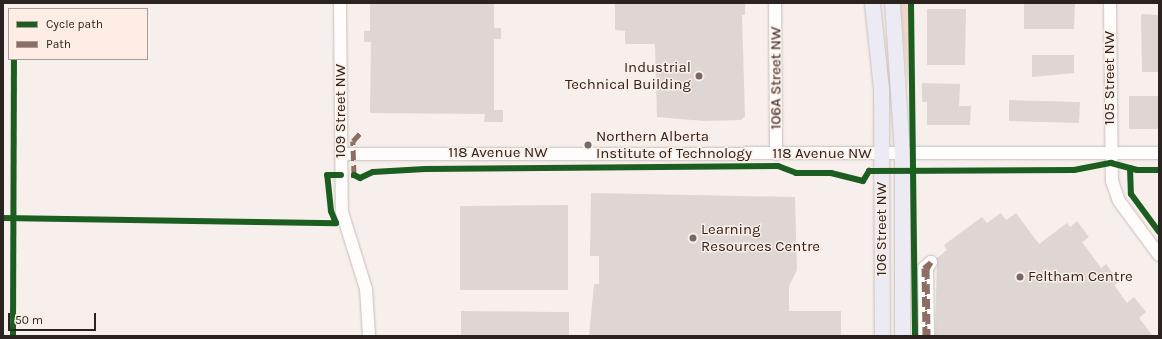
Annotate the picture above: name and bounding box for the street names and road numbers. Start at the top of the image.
street label: 106A Street NW [767,26,785,130]
street label: 105 Street NW [1101,31,1119,125]
street label: 109 Street NW [332,64,350,158]
street label: 118 Avenue NW [448,144,548,162]
street label: 118 Avenue NW [772,145,872,163]
street label: 106 Street NW [873,182,891,276]

